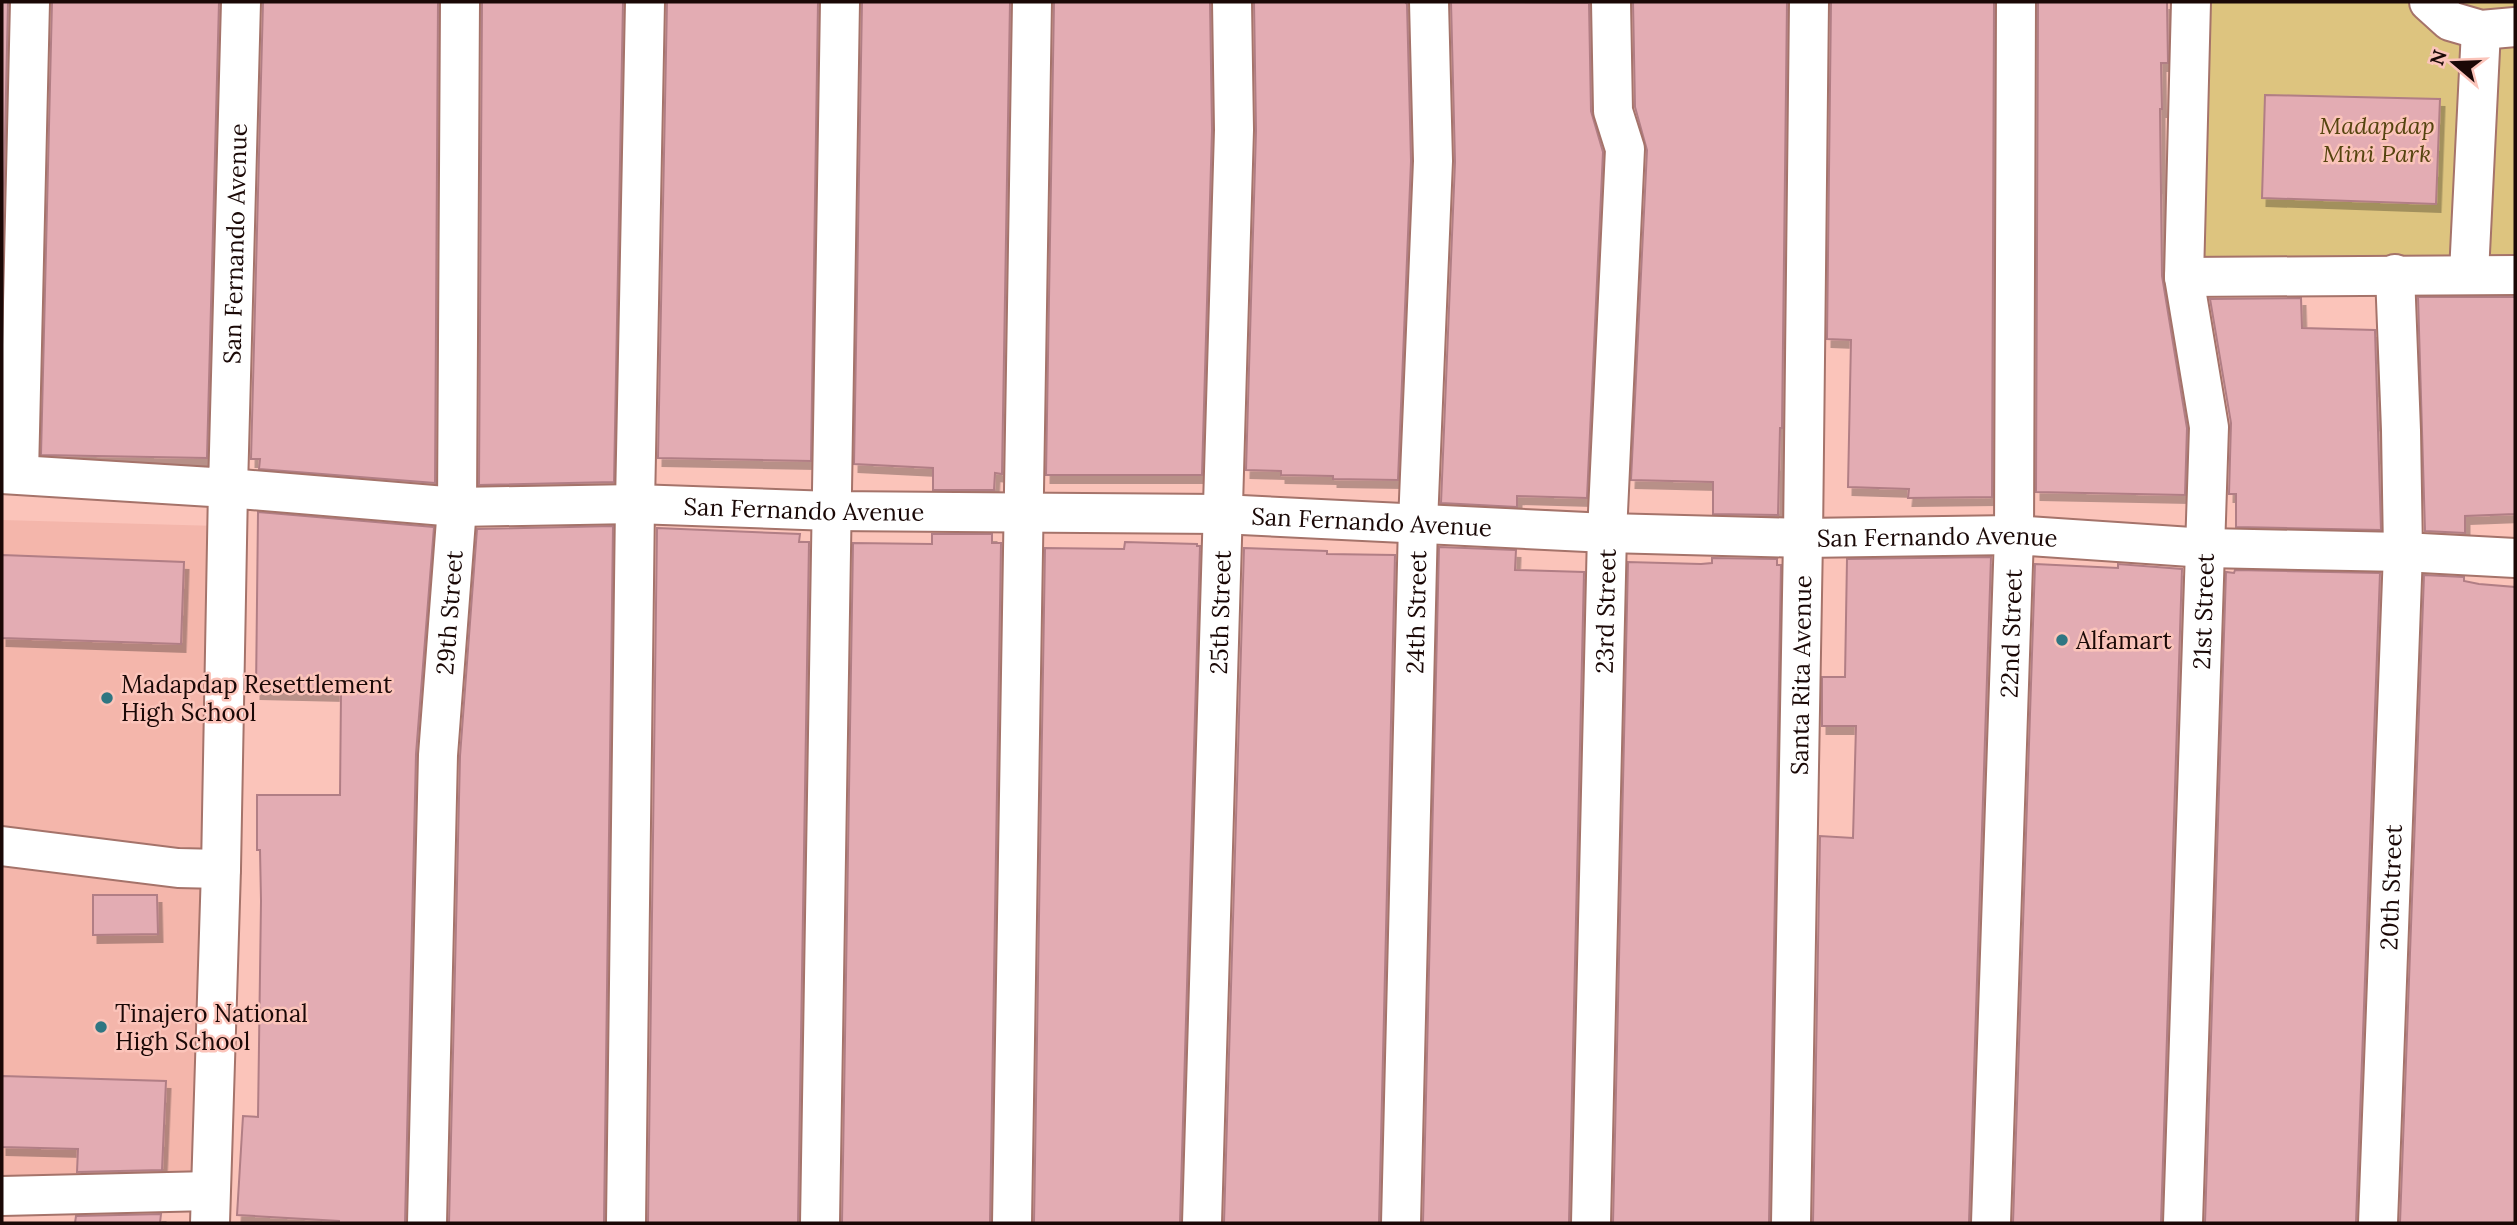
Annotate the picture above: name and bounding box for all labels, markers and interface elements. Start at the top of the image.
north arrow [2419,28,2489,98]
text: N [2424,46,2452,68]
park label: Madapdap Mini Park [2319,110,2435,169]
street label: San Fernando Avenue [216,123,253,364]
street label: San Fernando Avenue [683,490,924,527]
street label: San Fernando Avenue [1251,500,1493,543]
street label: San Fernando Avenue [1817,519,2059,553]
street label: 29th Street [429,548,469,676]
street label: 23rd Street [1588,548,1622,674]
street label: 25th Street [1203,549,1237,675]
street label: 24th Street [1399,549,1433,674]
street label: 21st Street [2186,552,2220,670]
street label: 22nd Street [1993,568,2028,698]
street label: Santa Rita Avenue [1783,575,1818,775]
place label: Alfamart [2075,625,2172,656]
marker: Alfamart [2054,632,2070,648]
place label: Madapdap Resettlement High School [121,669,393,728]
marker: Madapdap Resettlement High School [99,690,115,706]
street label: 20th Street [2373,823,2408,951]
place label: Tinajero National High School [115,998,308,1057]
marker: Tinajero National High School [93,1019,109,1035]

